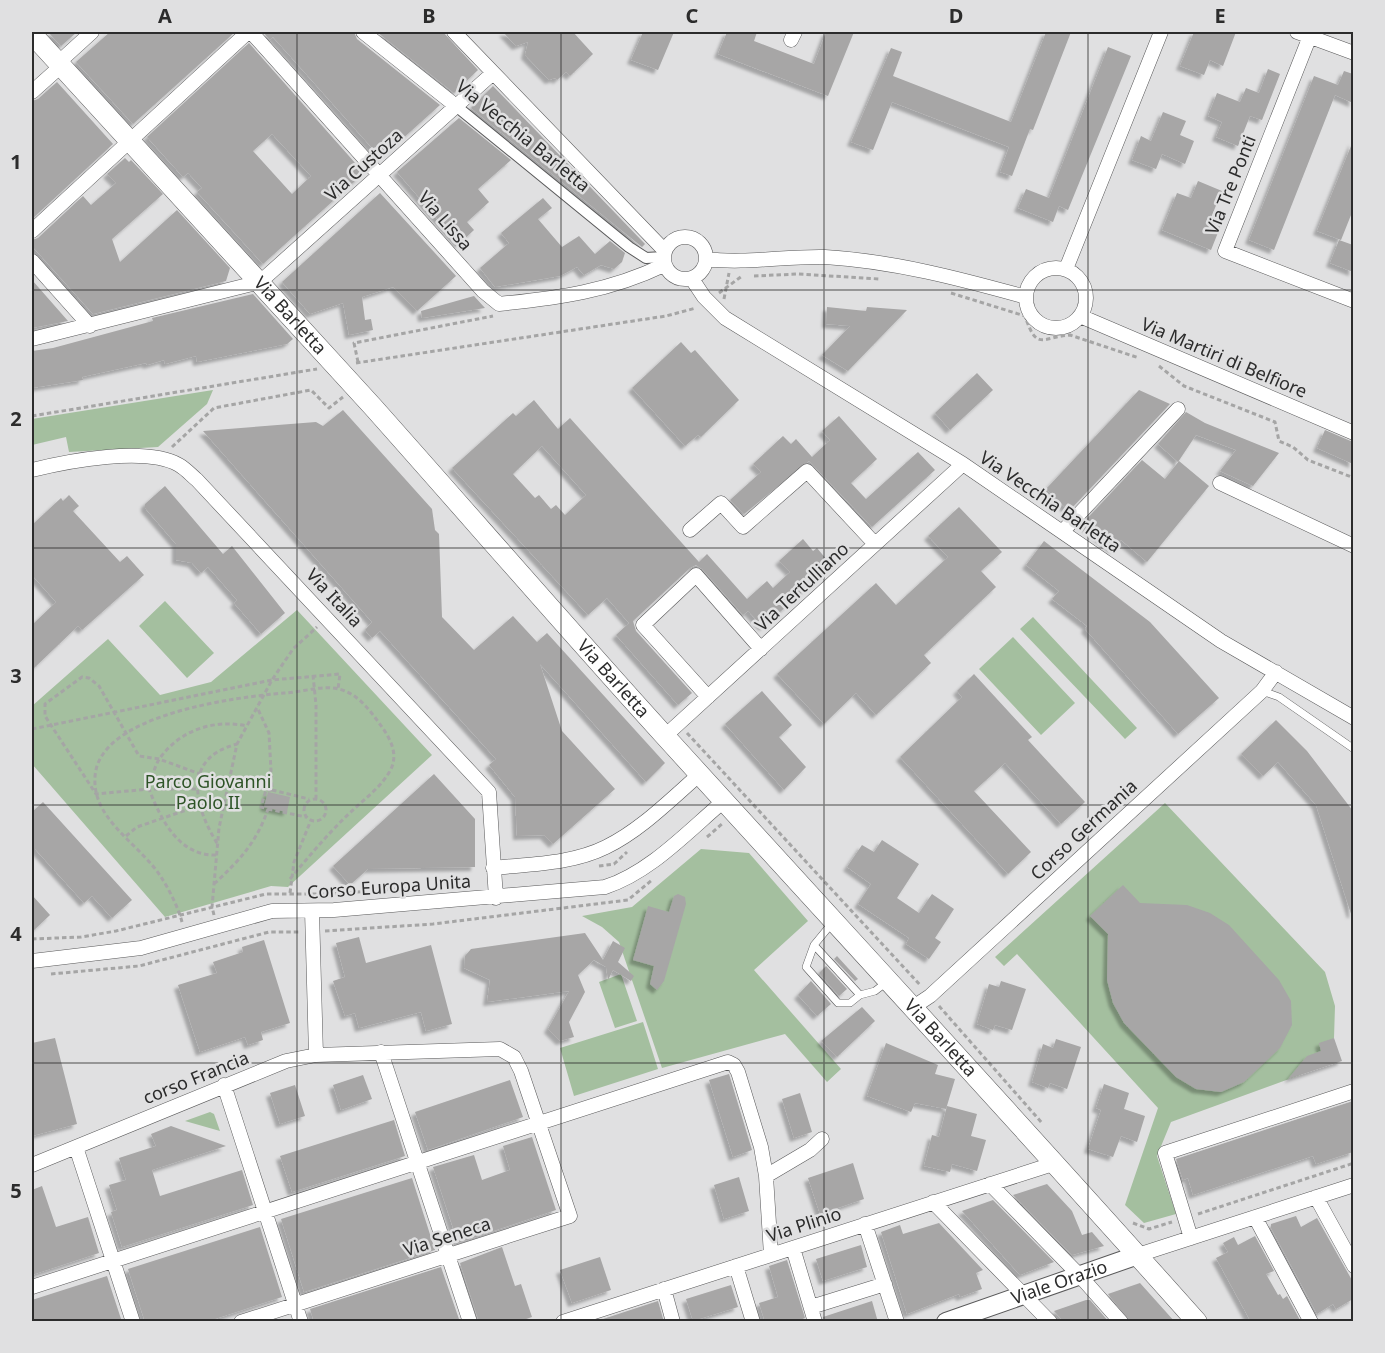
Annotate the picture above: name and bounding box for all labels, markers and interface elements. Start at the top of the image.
text: A [158,2,172,29]
text: B [422,2,436,29]
text: C [686,2,699,29]
text: D [949,2,963,29]
text: E [1214,2,1226,29]
street label: Via Vecchia Barletta [452,74,596,197]
street label: Via Custoza [319,123,407,206]
street label: Via Tre Ponti [1199,131,1261,238]
text: 1 [10,148,22,175]
street label: Via Lissa [413,185,478,255]
street label: Via Barletta [249,271,332,359]
street label: Via Martiri di Belfiore [1138,311,1311,403]
text: 2 [10,405,22,432]
street label: Via Vecchia Barletta [975,445,1126,557]
street label: Via Tertulliano [749,536,853,636]
street label: Via Italia [301,563,368,632]
street label: Via Barletta [573,634,655,722]
text: 3 [10,662,22,689]
park label: Parco Giovanni Paolo II [145,769,271,814]
street label: Corso Germania [1025,774,1142,885]
street label: Corso Europa Unita [306,868,472,904]
text: 4 [10,920,22,947]
street label: Via Barletta [900,993,983,1081]
street label: corso Francia [139,1045,252,1109]
text: 5 [10,1177,22,1204]
street label: Via Plinio [763,1201,844,1247]
street label: Via Seneca [400,1211,493,1261]
street label: Viale Orazio [1008,1254,1110,1309]

